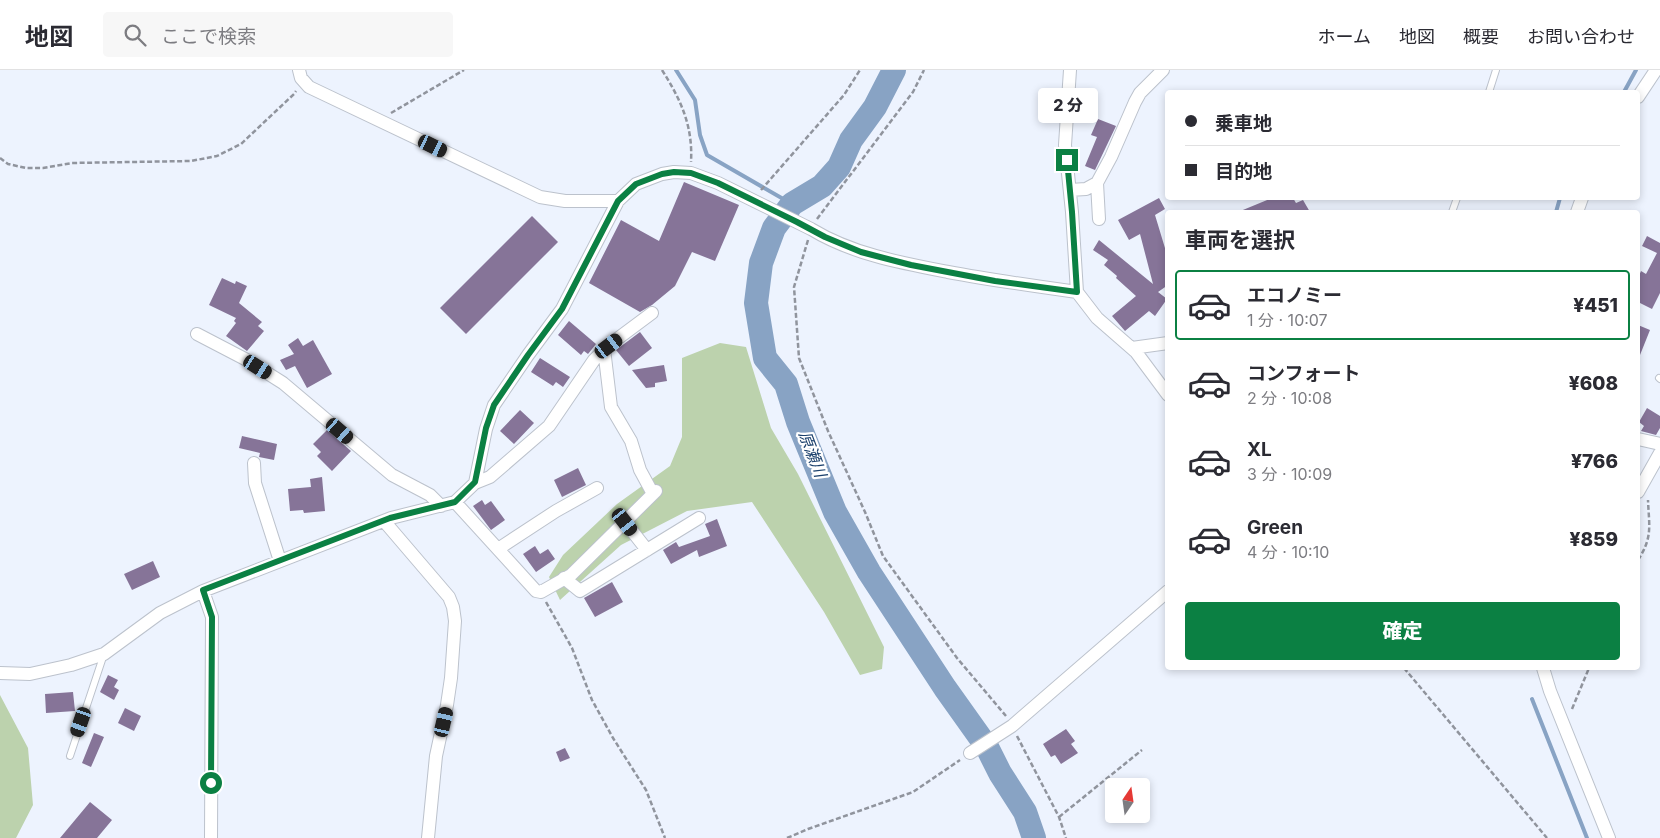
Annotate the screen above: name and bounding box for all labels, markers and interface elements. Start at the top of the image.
search box [103,12,453,57]
icon: search [121,21,149,49]
text: 地図 [25,22,73,51]
text: ここで検索 [161,25,256,48]
text: ホーム [1318,26,1371,47]
text: 地図 [1399,26,1435,47]
text: 概要 [1463,26,1499,47]
text: お問い合わせ [1527,26,1635,47]
callout: 2 分 [1037,88,1097,122]
text: 2 分 [1053,95,1083,115]
text: 乗車地 [1215,112,1272,135]
car [416,133,449,159]
route end [1056,149,1078,171]
text: 目的地 [1215,160,1272,183]
text: 車両を選択 [1185,227,1295,253]
icon: car [1187,283,1232,328]
text: エコノミー [1247,284,1342,307]
text: ¥451 [1573,294,1618,317]
text: 1 分 · 10:07 [1247,310,1328,330]
car [592,331,625,361]
car [241,353,274,381]
icon: car [1187,361,1232,406]
text: コンフォート [1247,362,1360,385]
text: ¥608 [1569,372,1618,395]
text: 2 分 · 10:08 [1247,388,1332,408]
car [323,415,356,447]
water label: 原瀬川 [795,428,832,482]
text: XL [1247,438,1272,461]
icon: car [1187,439,1232,484]
text: ¥766 [1571,450,1618,473]
text: 3 分 · 10:09 [1247,464,1332,484]
car [609,506,640,538]
text: Green [1247,516,1303,539]
icon: car [1187,517,1232,562]
text: ¥859 [1569,528,1618,551]
text: 4 分 · 10:10 [1247,542,1329,562]
button: 確定 [1185,602,1620,660]
car [69,705,92,739]
car [433,706,454,738]
route start [200,772,222,794]
north arrow [1105,778,1150,822]
map controls [1105,778,1150,823]

